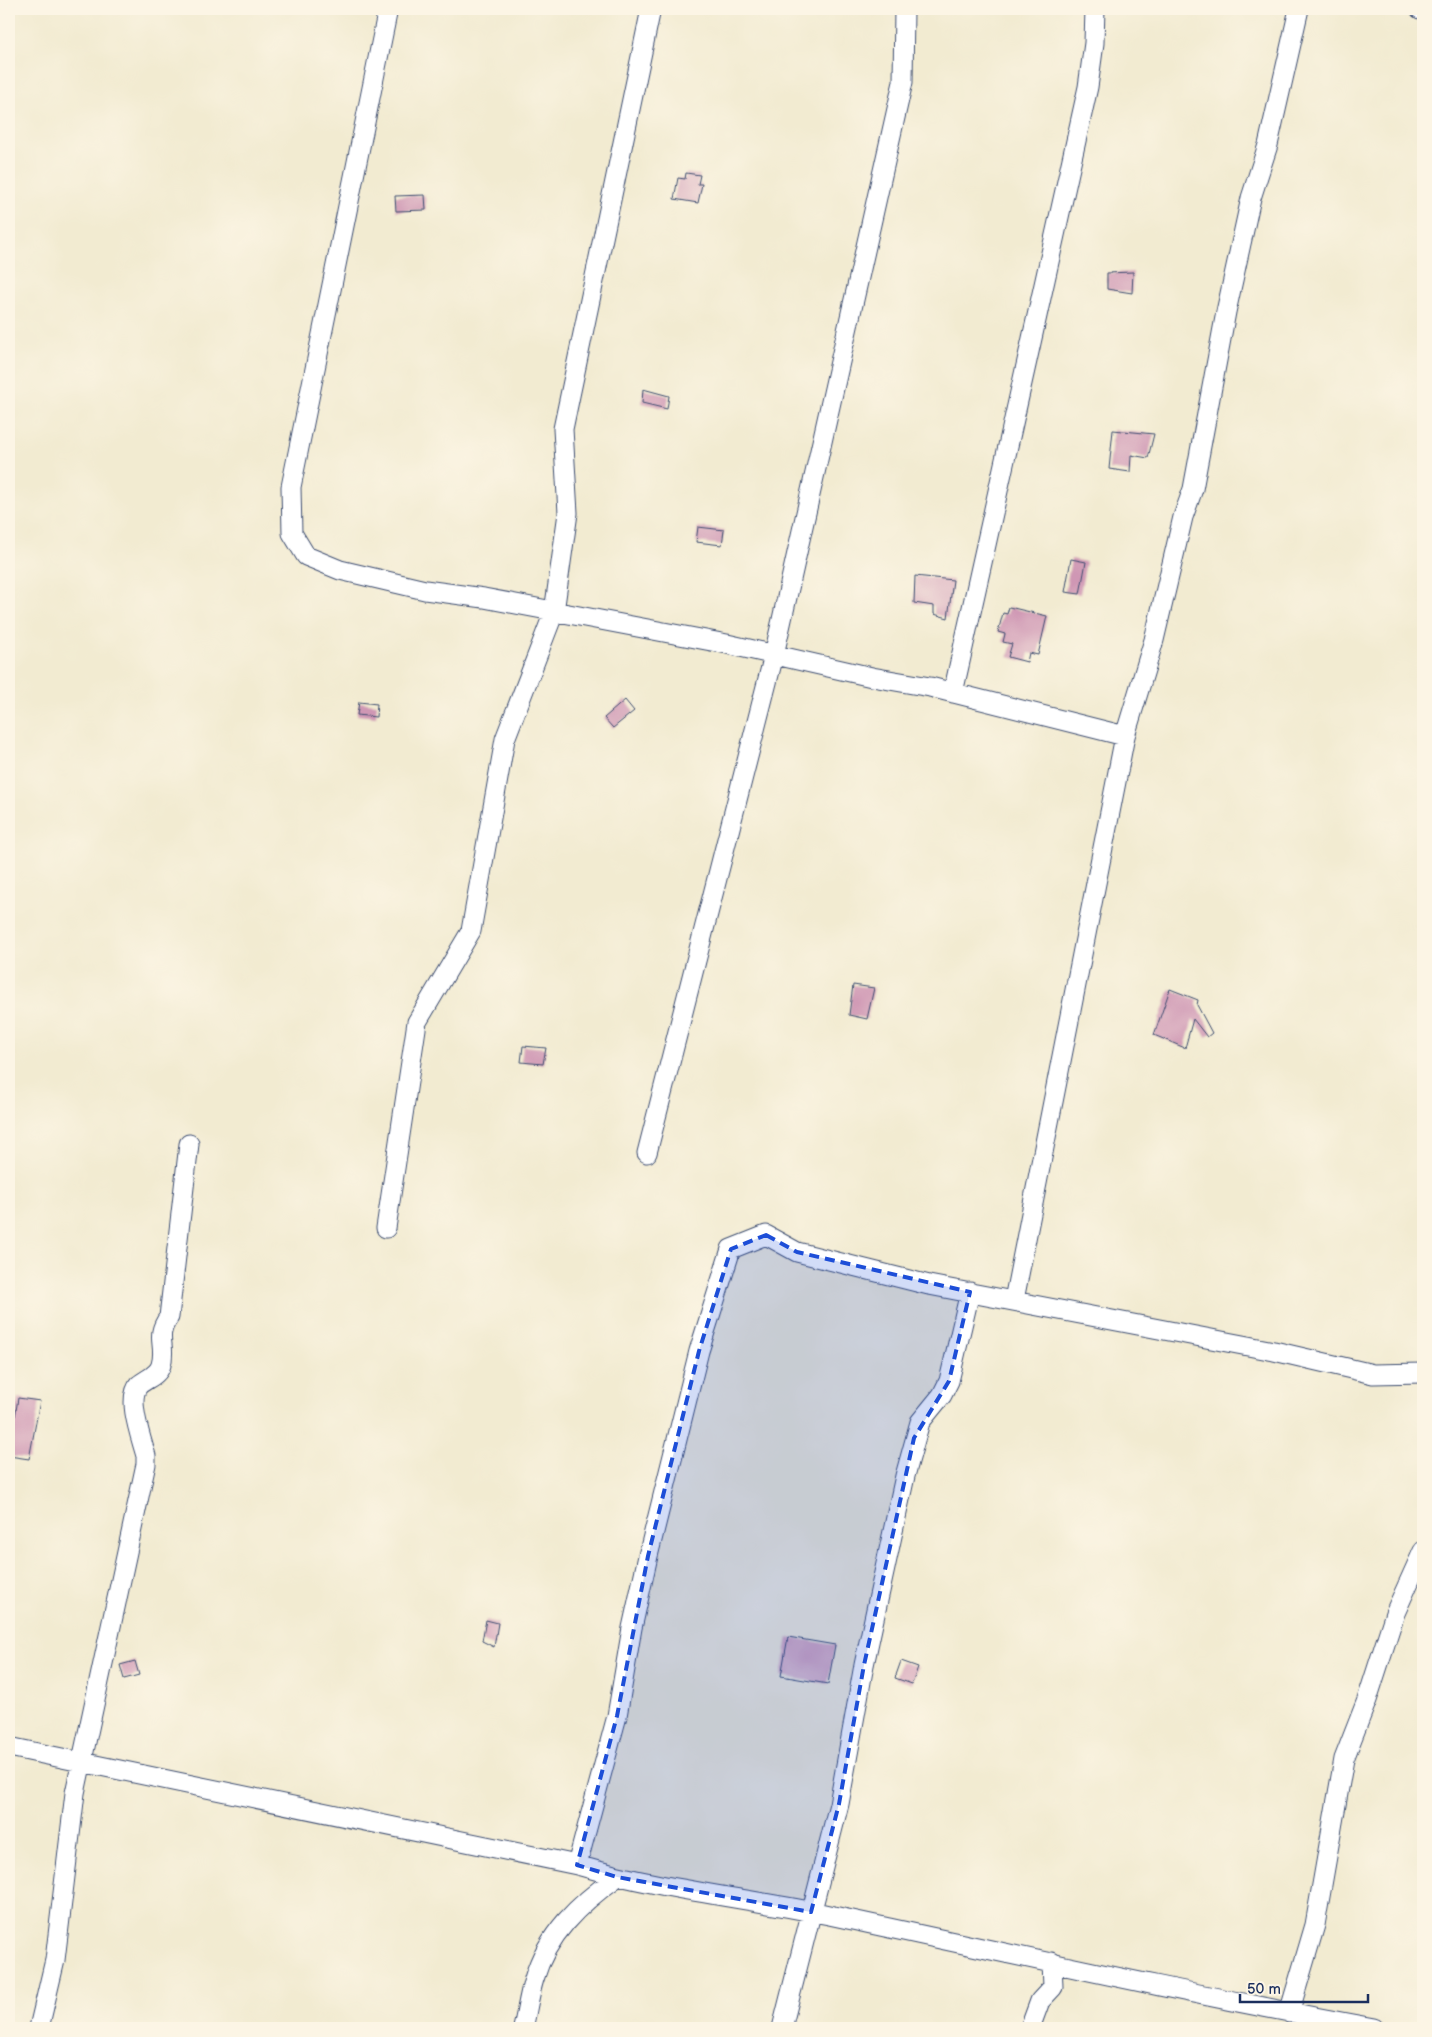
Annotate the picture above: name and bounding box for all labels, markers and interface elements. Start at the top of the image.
scale bar [1240,1972,1367,2004]
text: 50 m [1247,1980,1281,1999]

